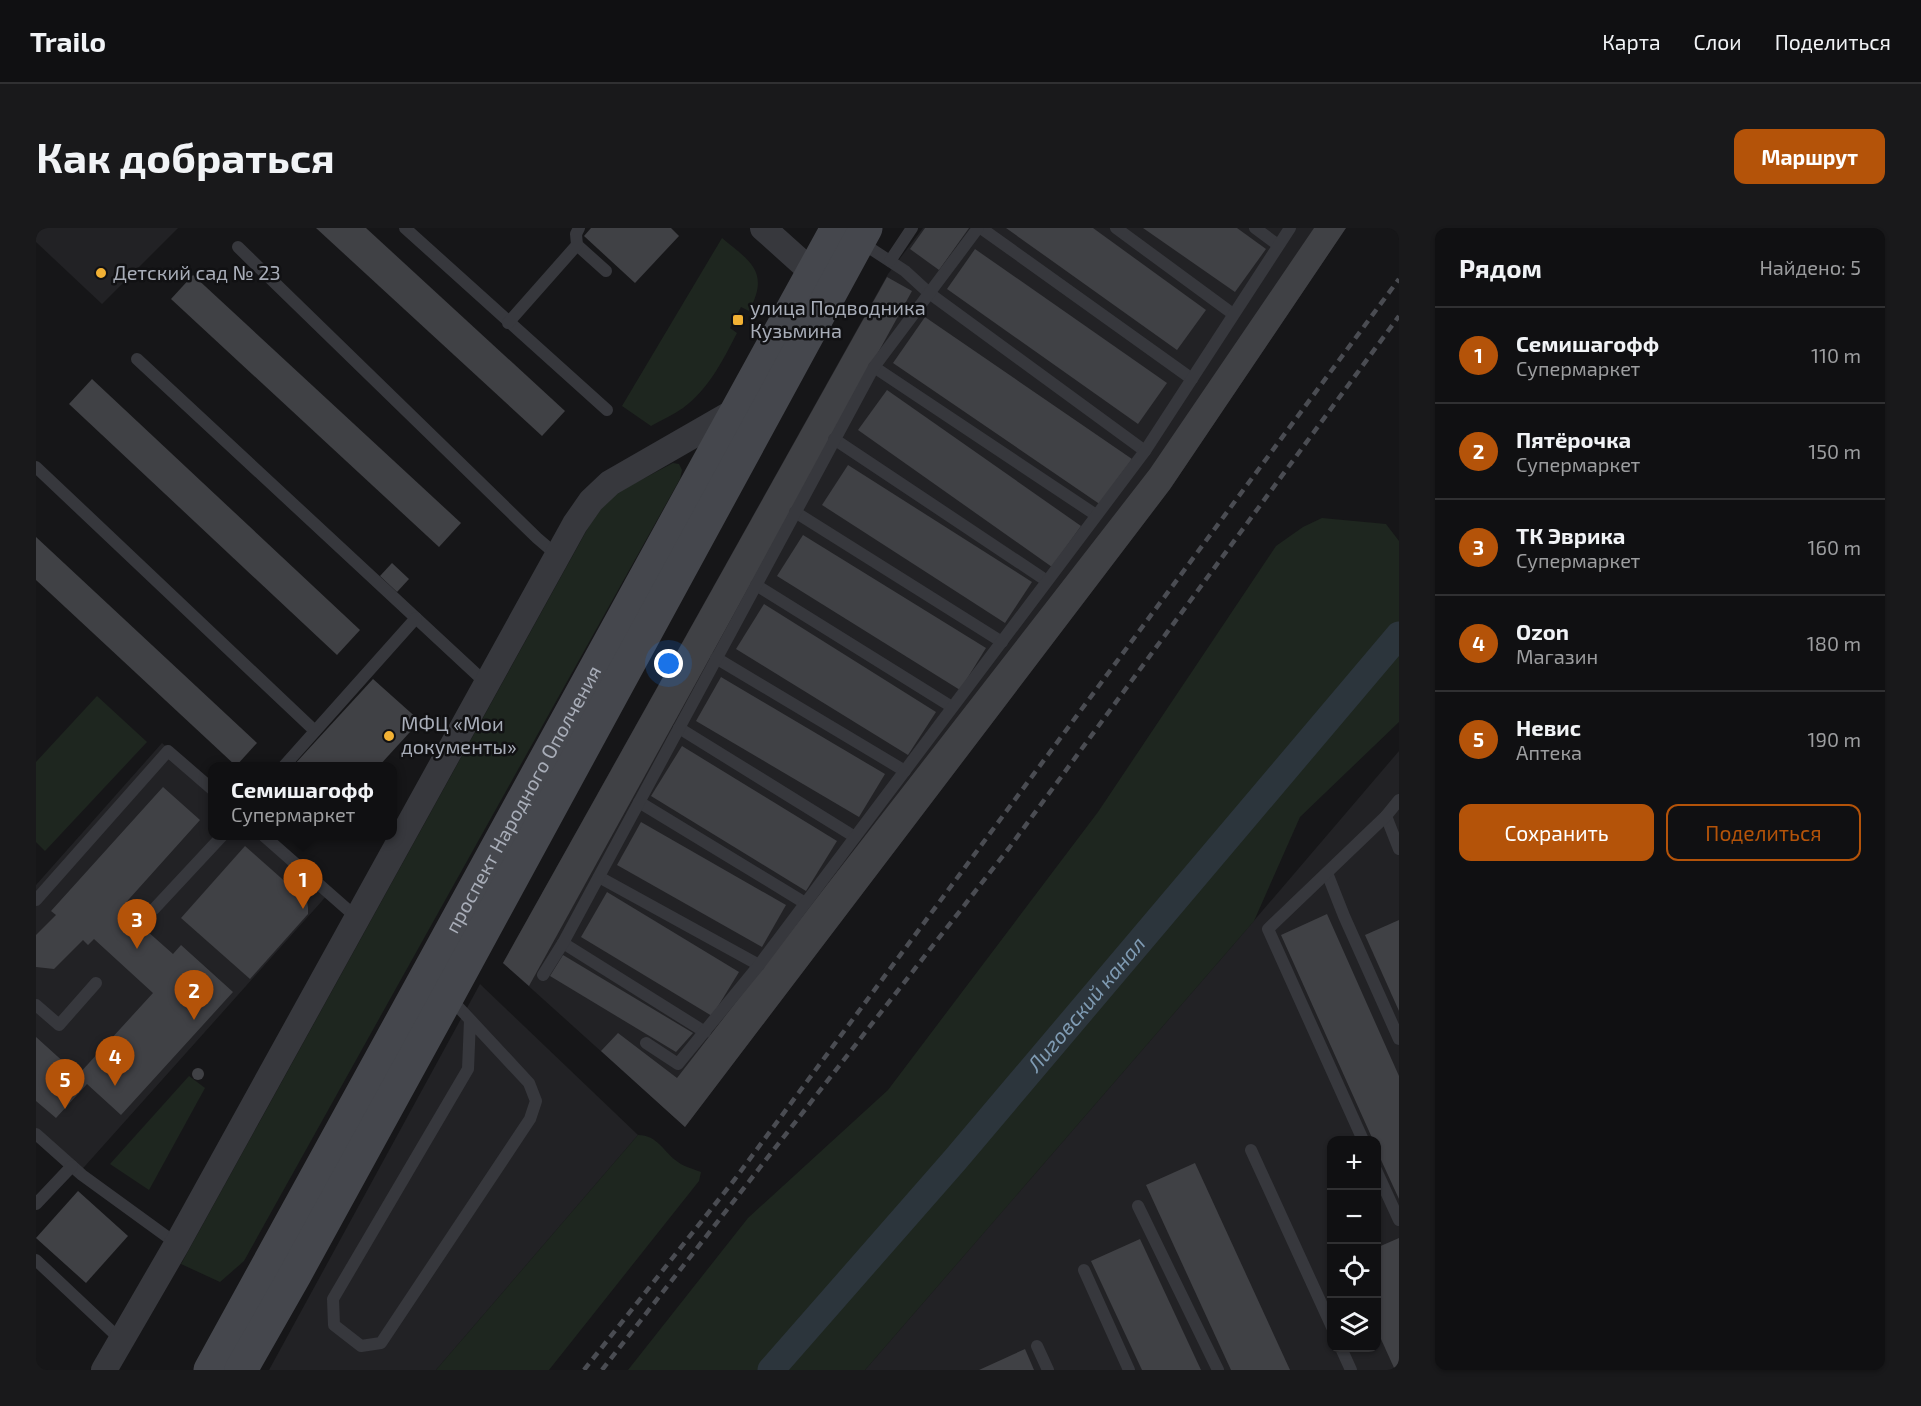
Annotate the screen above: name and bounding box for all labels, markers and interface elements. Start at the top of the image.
text: Trailo [30,24,106,58]
text: Карта [1602,29,1661,54]
text: Слои [1694,29,1742,54]
text: Поделиться [1775,29,1891,54]
button: Маршрут [1734,129,1885,184]
text: Как добраться [36,131,335,181]
text: Рядом [1459,252,1542,283]
text: Найдено: 5 [1759,255,1861,279]
place label: Детский сад № 23 [113,260,281,284]
marker: Детский сад № 23 [94,266,108,280]
place label: улица Подводника Кузьмина [750,295,926,343]
marker: улица Подводника Кузьмина [731,313,745,327]
text: Семишагофф [1516,330,1659,356]
text: 1 [1474,343,1483,367]
text: 110 m [1811,343,1861,367]
text: Супермаркет [1516,356,1640,380]
text: Пятёрочка [1516,426,1631,452]
text: 2 [1473,439,1484,463]
text: 150 m [1808,439,1861,463]
text: Супермаркет [1516,452,1640,476]
text: ТК Эврика [1516,522,1625,548]
text: 3 [1473,535,1484,559]
text: 160 m [1808,535,1861,559]
text: Супермаркет [1516,548,1640,572]
text: Ozon [1516,618,1569,644]
text: 4 [1472,631,1485,655]
text: 180 m [1807,631,1861,655]
text: Магазин [1516,644,1598,668]
your location [654,649,683,678]
street label: проспект Народного Ополчения [439,661,606,937]
place label: МФЦ «Мои документы» [401,711,517,759]
text: Невис [1516,714,1581,740]
text: 5 [1473,727,1484,751]
text: 190 m [1808,727,1861,751]
marker: МФЦ «Мои документы» [382,729,396,743]
text: Аптека [1516,740,1582,764]
popup [208,762,397,840]
text: Семишагофф [231,776,374,802]
text: Супермаркет [231,802,355,826]
button: Сохранить [1459,804,1654,861]
button: Поделиться [1666,804,1861,861]
pin: 1 [284,860,322,909]
pin: 3 [118,900,156,949]
water label: Лиговский канал [1021,931,1150,1077]
pin: 2 [174,970,214,1020]
pin: 4 [96,1036,134,1086]
pin: 5 [45,1060,84,1109]
map controls [1327,1136,1381,1352]
button: + [1327,1136,1381,1190]
button: − [1327,1190,1381,1244]
button: locate [1327,1244,1381,1298]
button: layers [1327,1298,1381,1352]

